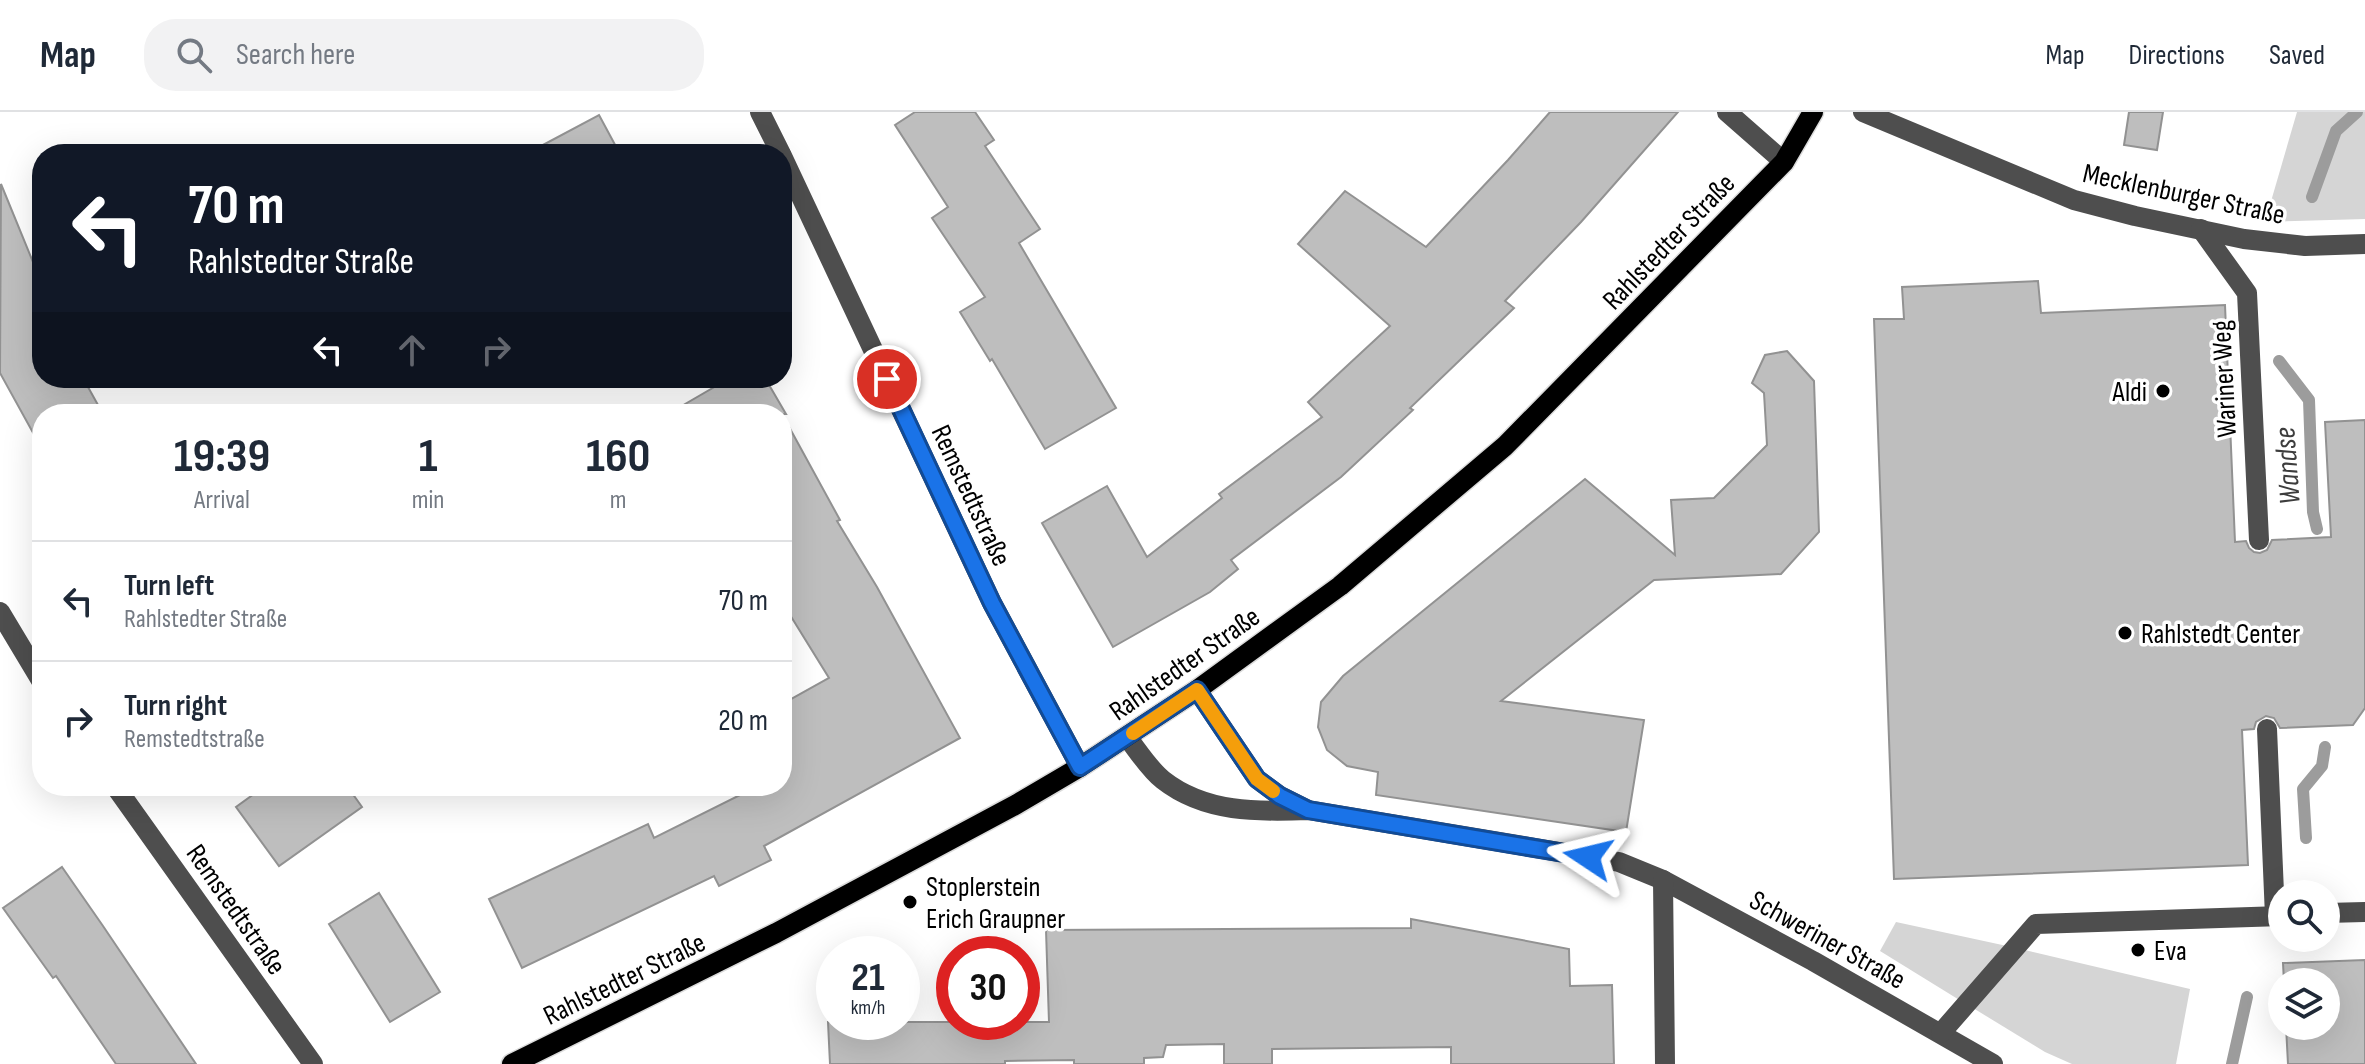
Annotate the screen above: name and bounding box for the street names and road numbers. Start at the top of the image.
street label: Mecklenburger Straße [2080,157,2288,232]
street label: Rahlstedter Straße [1596,167,1742,317]
street label: Wariner Weg [2205,319,2244,438]
street label: Remstedtstraße [924,420,1018,571]
street label: Rahlstedter Straße [1103,600,1266,728]
street label: Remstedtstraße [179,838,293,981]
street label: Schweriner Straße [1744,884,1911,997]
street label: Rahlstedter Straße [538,926,711,1033]

